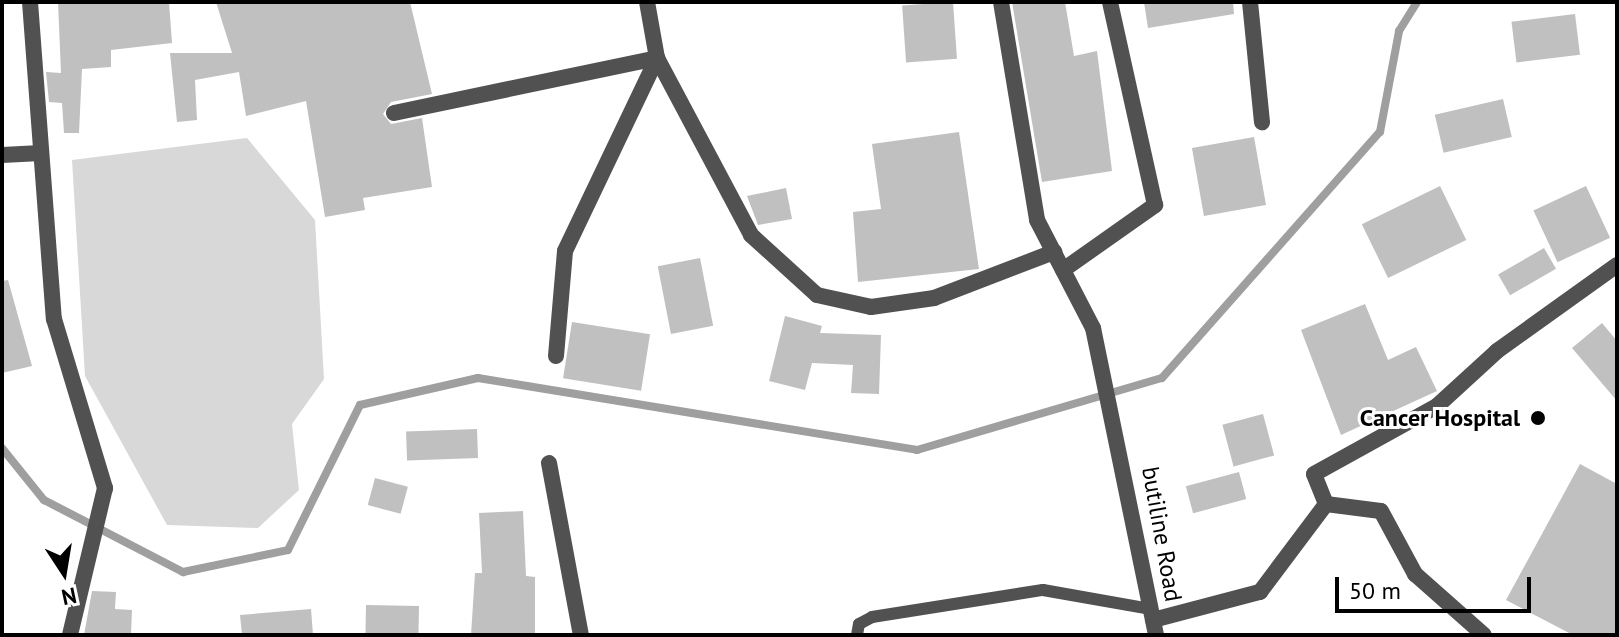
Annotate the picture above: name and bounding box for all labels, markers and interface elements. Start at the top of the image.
place label: Cancer Hospital [1360,404,1520,432]
marker: Cancer Hospital [1527,407,1549,429]
street label: butiline Road [1136,464,1188,604]
north arrow [24,533,104,613]
scale bar [1339,561,1535,611]
text: 50 m [1349,575,1401,606]
text: N [59,581,79,612]

